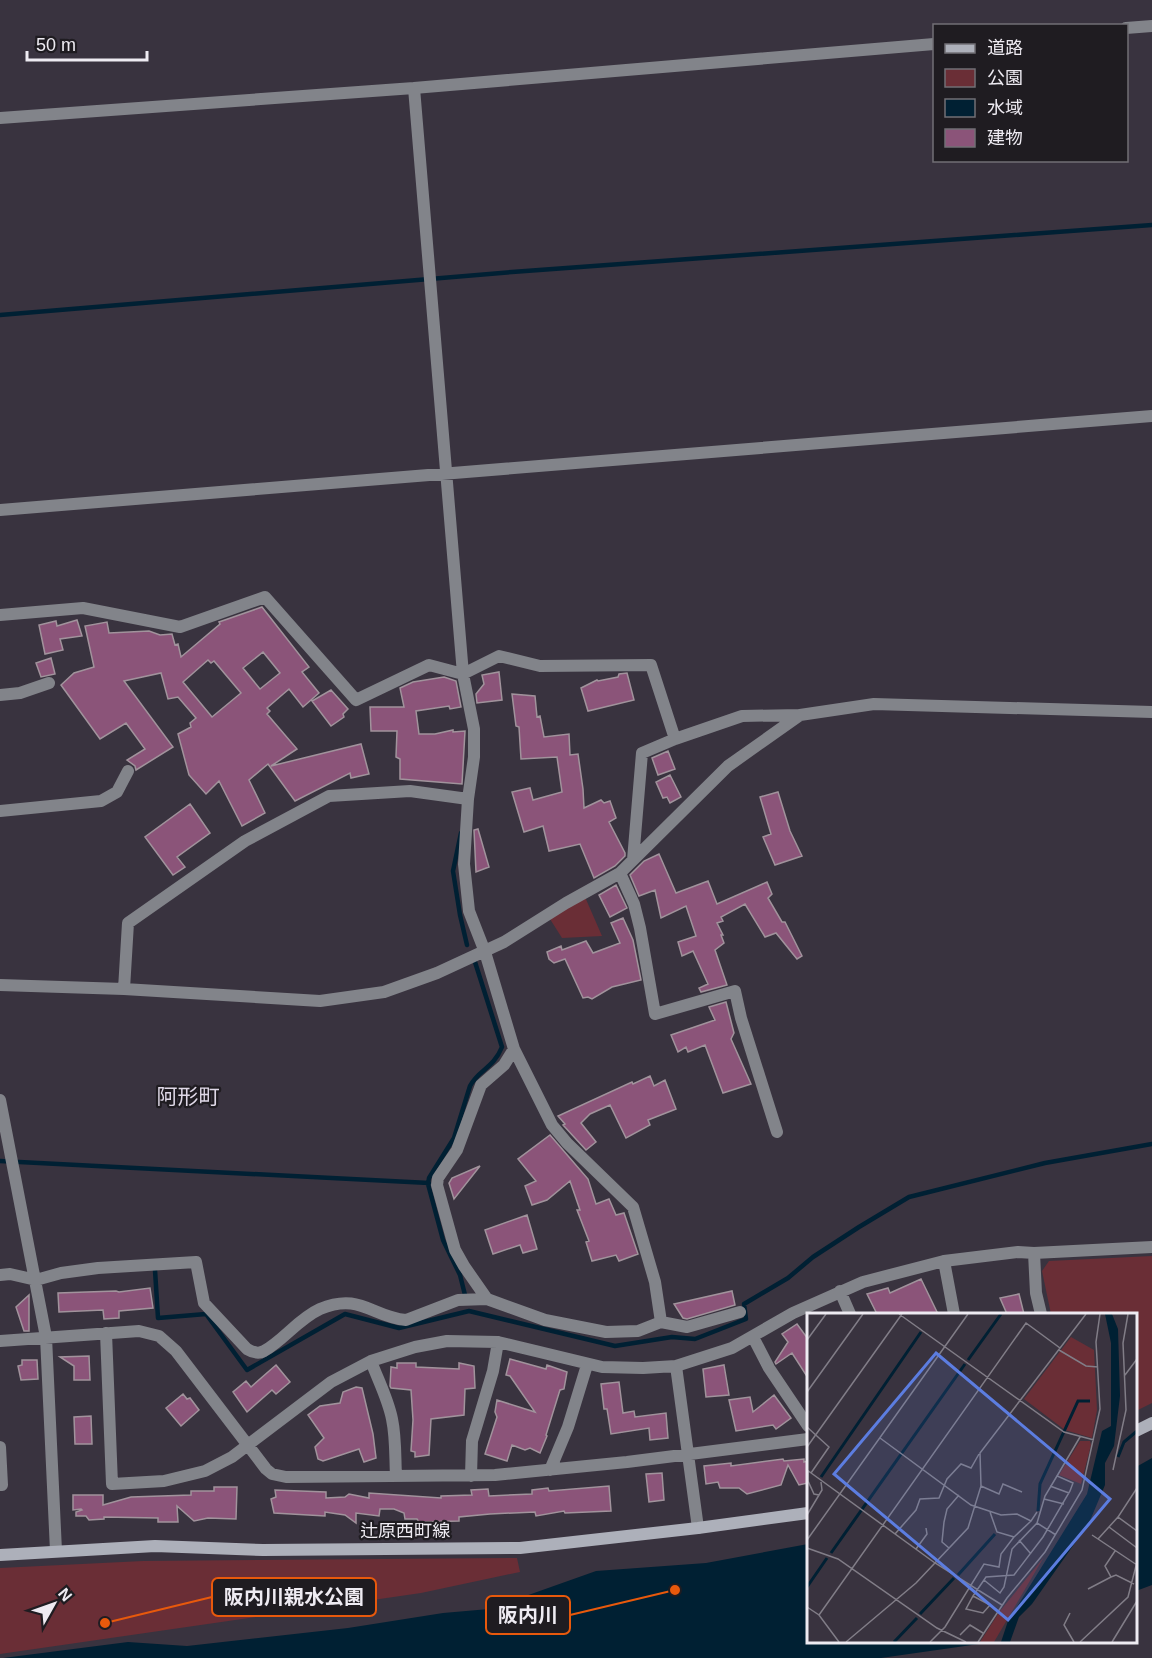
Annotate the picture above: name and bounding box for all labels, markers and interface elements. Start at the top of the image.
scale bar [27,24,147,62]
legend [933,24,1128,162]
text: 50 m [36,35,76,55]
text: 道路 [987,38,1023,58]
text: 公園 [987,68,1023,88]
text: 水域 [987,98,1023,118]
text: 建物 [987,128,1023,148]
district label: 阿形町 [157,1085,220,1108]
inset map [807,1313,1137,1643]
street label: 辻原西町線 [360,1521,450,1541]
north arrow [24,1574,84,1634]
callout: 阪内川親水公園 [212,1578,376,1616]
text: N [55,1585,75,1605]
text: 阪内川親水公園 [224,1586,364,1608]
callout: 阪内川 [486,1596,570,1634]
text: 阪内川 [498,1604,558,1626]

